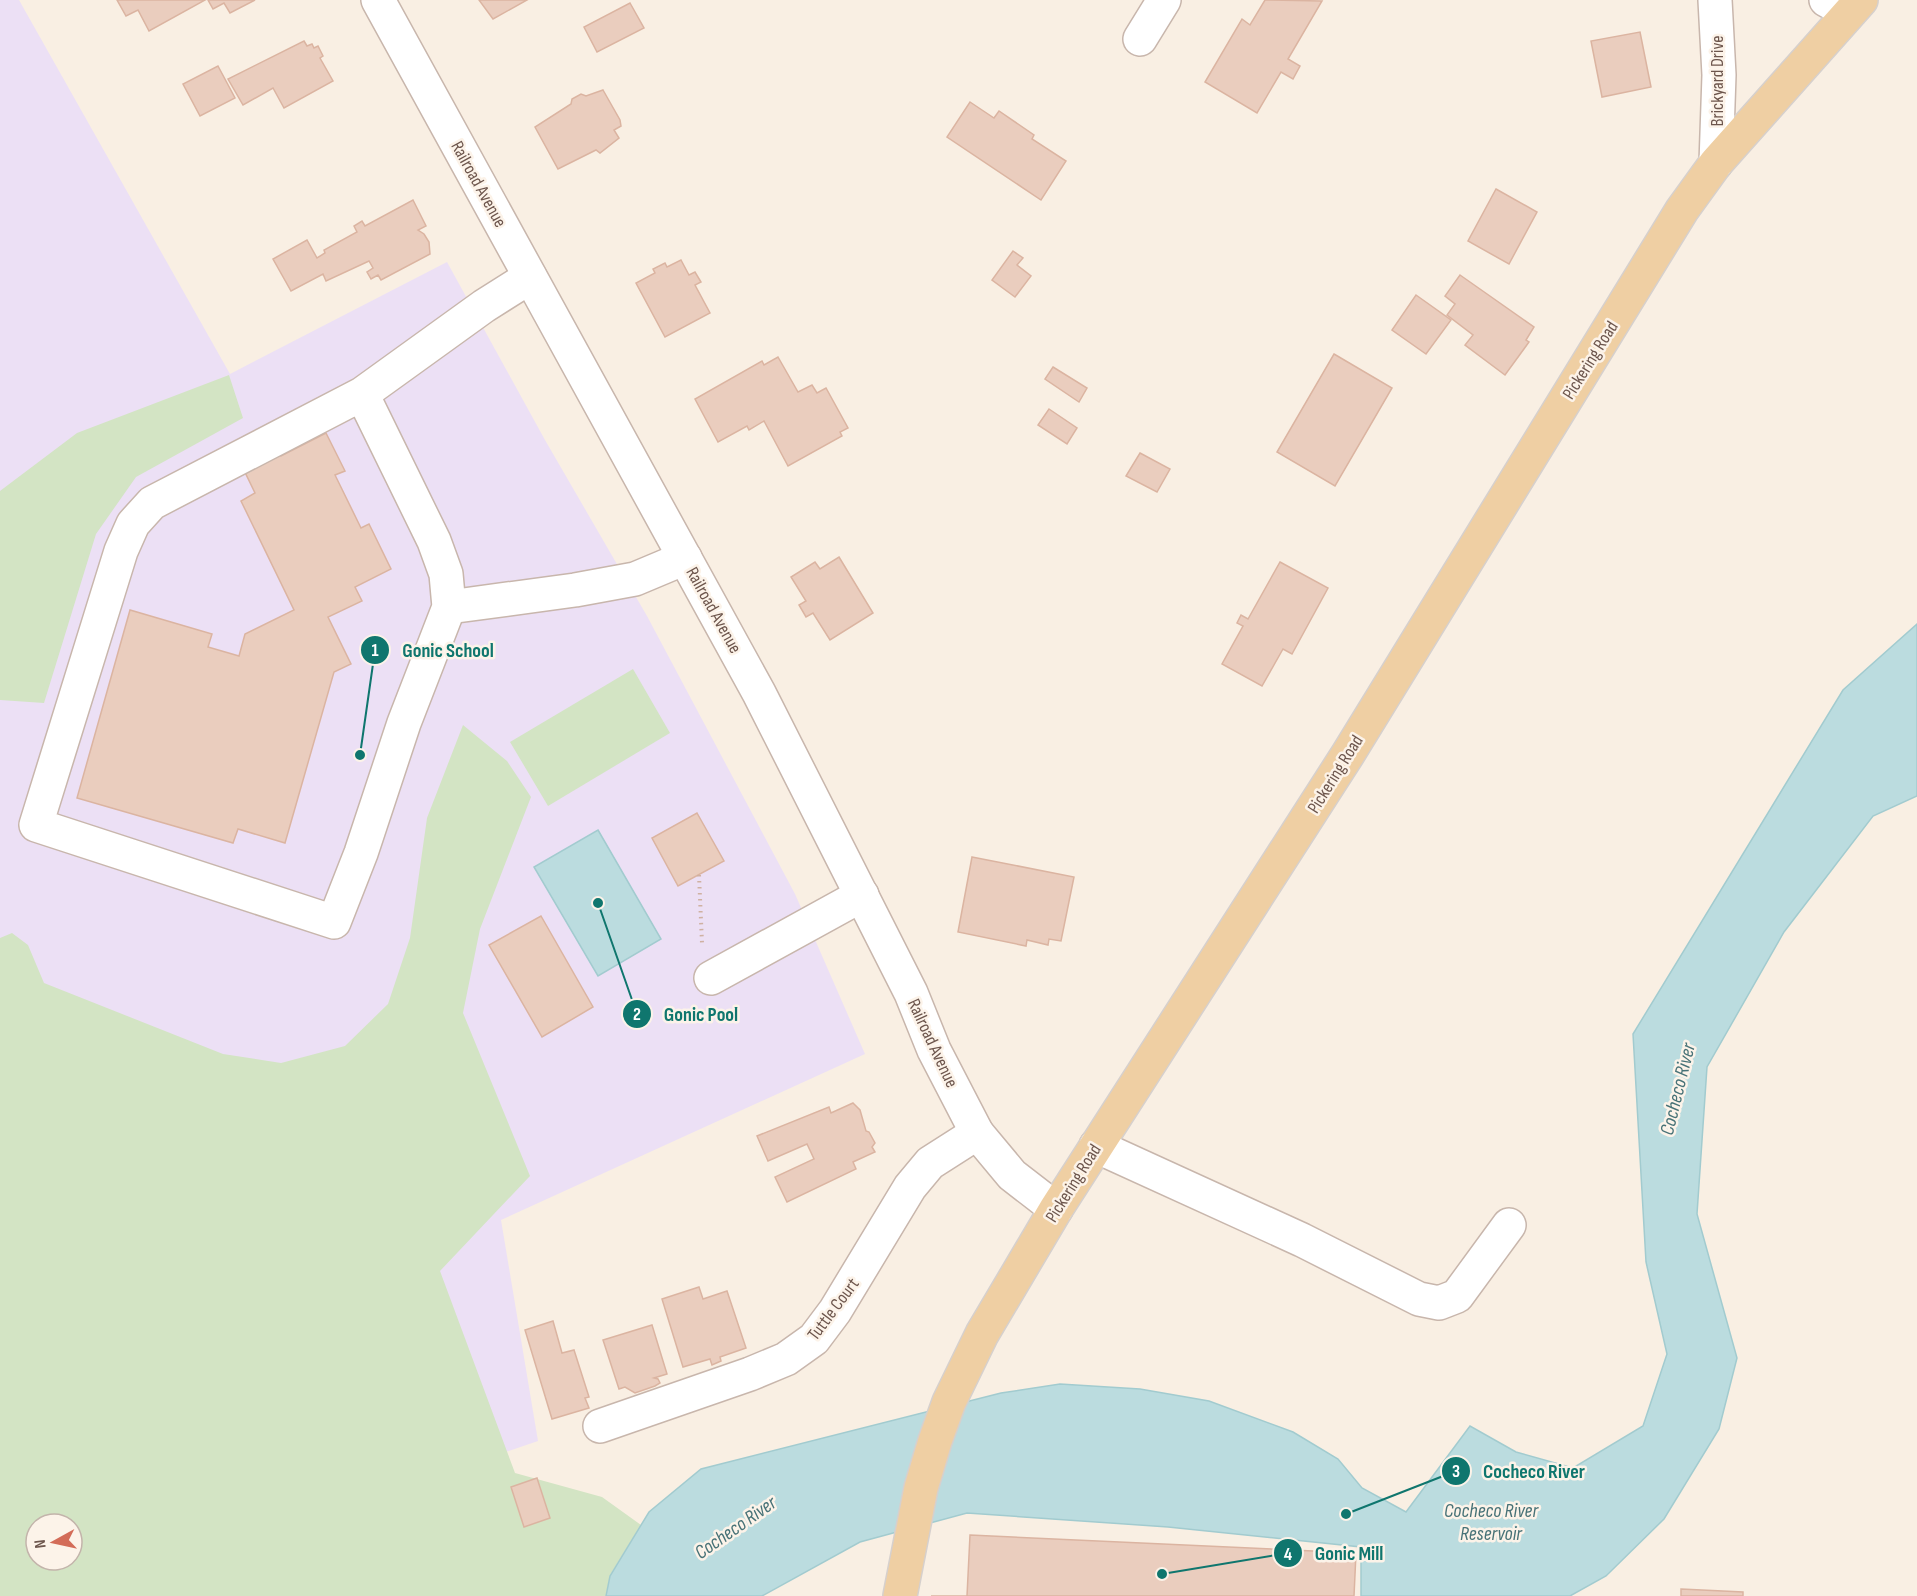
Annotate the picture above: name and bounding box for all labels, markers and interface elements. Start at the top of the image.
street label: Brickyard Drive [1707,36,1728,126]
street label: Railroad Avenue [446,137,511,231]
street label: Pickering Road [1558,317,1623,403]
street label: Railroad Avenue [681,563,746,657]
callout: Gonic School [360,631,506,669]
text: Gonic School [402,639,494,663]
text: 1 [371,640,379,661]
street label: Pickering Road [1303,731,1368,817]
callout: Gonic Pool [622,995,750,1033]
street label: Railroad Avenue [903,996,962,1091]
text: Gonic Pool [664,1003,738,1027]
text: 2 [633,1004,641,1025]
water label: Cocheco River [1655,1039,1701,1138]
street label: Pickering Road [1041,1140,1106,1226]
street label: Tuttle Court [803,1274,864,1345]
callout: Cocheco River [1441,1452,1597,1490]
text: Cocheco River [1483,1460,1585,1484]
text: 3 [1452,1461,1460,1482]
water label: Cocheco River [690,1490,782,1565]
water label: Cocheco River Reservoir [1444,1499,1539,1546]
north arrow [24,1512,84,1572]
callout: Gonic Mill [1273,1534,1396,1572]
text: N [31,1538,51,1549]
text: Gonic Mill [1315,1542,1383,1566]
text: 4 [1284,1544,1293,1565]

